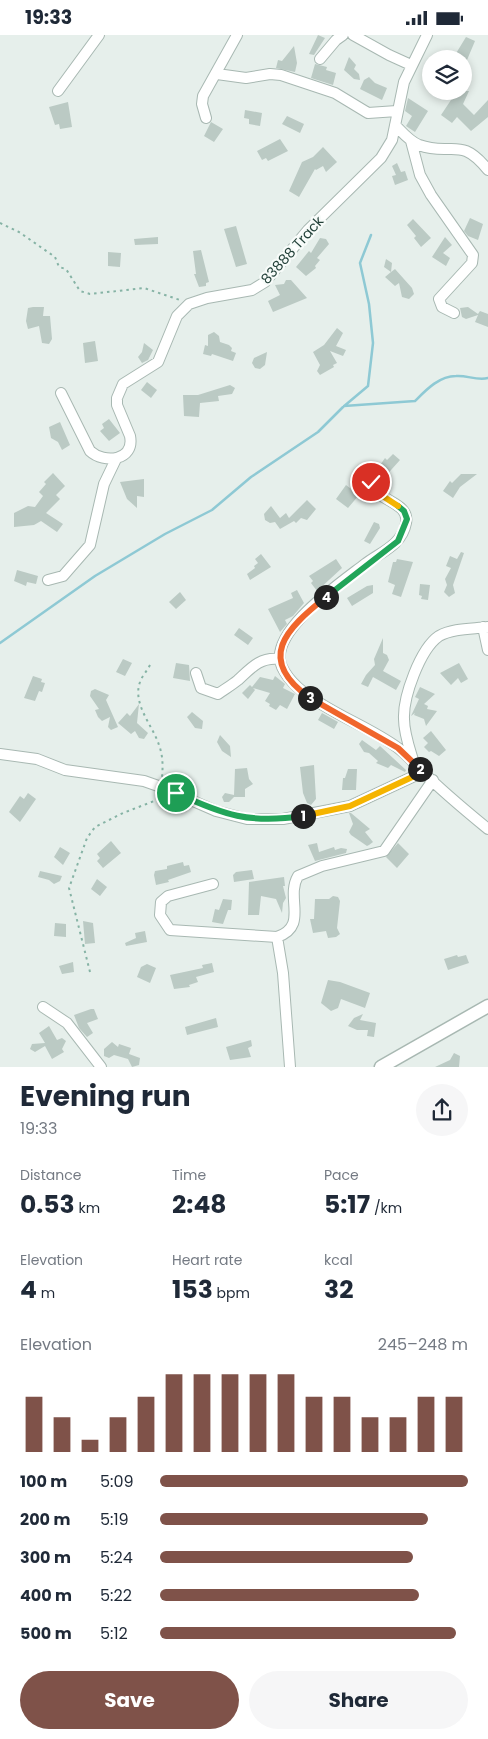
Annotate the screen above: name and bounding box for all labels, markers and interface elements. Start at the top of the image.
text: 19:33 [25,4,72,31]
map controls [422,50,472,100]
button: layers [422,50,472,100]
street label: 83888 Track [256,211,328,288]
pin [350,461,392,503]
icon: check [357,468,385,496]
pin: 4 [314,585,338,609]
text: 4 [322,587,331,607]
pin: 3 [298,685,322,711]
text: 3 [306,688,315,708]
pin: 2 [408,757,432,781]
text: 2 [417,759,425,779]
pin [155,772,197,814]
icon: arrive [162,779,190,807]
pin: 1 [290,803,316,829]
text: 1 [301,806,306,826]
text: Evening run [20,1077,191,1116]
button: share [416,1084,468,1136]
text: 19:33 [20,1117,57,1140]
text: Distance [20,1165,81,1185]
text: Time [172,1165,206,1185]
text: Pace [324,1165,359,1185]
text: 0.53 [20,1187,75,1222]
text: 2:48 [172,1187,227,1222]
text: 5:17 [324,1187,370,1222]
text: km [75,1198,100,1218]
text: /km [370,1198,402,1218]
text: Elevation [20,1250,83,1270]
text: Heart rate [172,1250,242,1270]
text: kcal [324,1250,353,1270]
text: 4 [20,1272,37,1307]
text: 153 [172,1272,213,1307]
text: 32 [324,1272,353,1307]
text: m [37,1283,55,1303]
text: bpm [213,1283,250,1303]
text: Elevation [20,1333,92,1356]
text: 245–248 m [378,1333,468,1356]
text: 100 m [20,1470,67,1493]
text: 5:09 [100,1470,134,1493]
text: 200 m [20,1508,70,1531]
text: 5:19 [100,1508,129,1531]
text: 300 m [20,1546,71,1569]
text: 5:24 [100,1546,133,1569]
text: 400 m [20,1584,72,1607]
text: 5:22 [100,1584,132,1607]
text: 500 m [20,1622,72,1645]
text: 5:12 [100,1622,128,1645]
button: Save [20,1671,239,1729]
button: Share [249,1671,468,1729]

